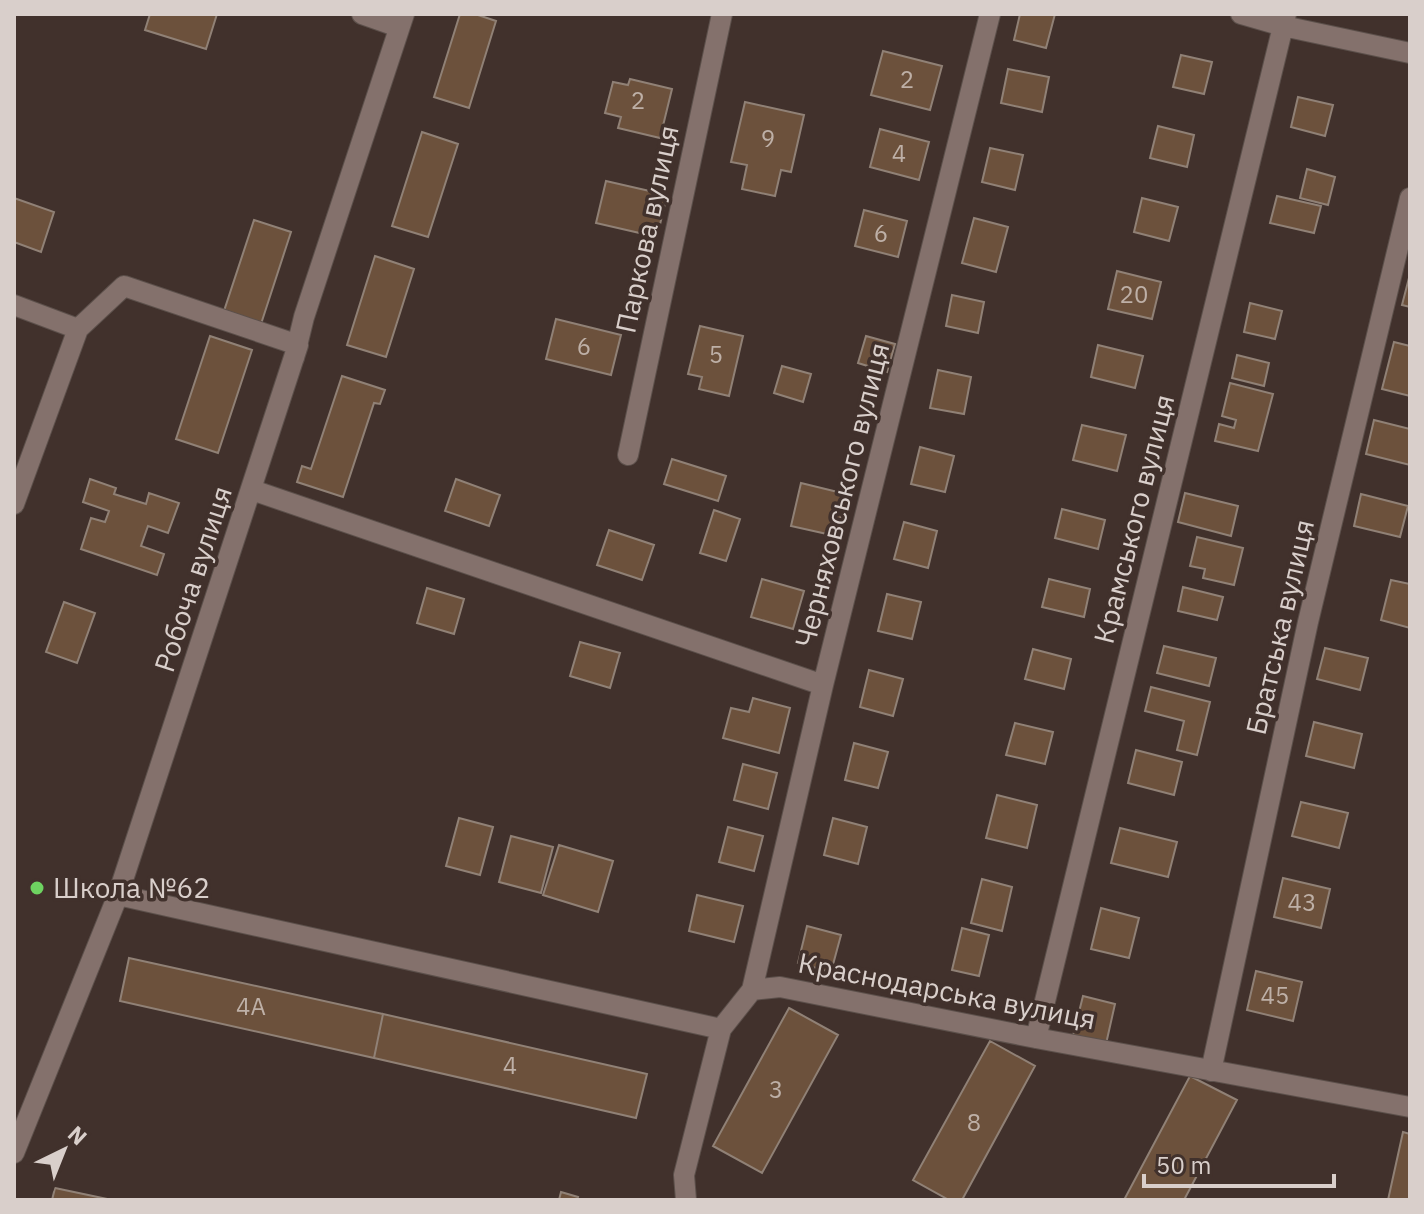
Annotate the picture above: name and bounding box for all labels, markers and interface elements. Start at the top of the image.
house number: 2 [900,63,914,95]
house number: 2 [631,84,645,116]
street label: Паркова вулиця [606,122,687,336]
house number: 9 [761,122,775,154]
house number: 4 [892,137,906,169]
house number: 6 [874,217,888,249]
house number: 20 [1120,278,1148,310]
house number: 6 [577,330,591,362]
house number: 5 [709,338,723,370]
street label: Черняховського вулиця [786,339,897,651]
street label: Крамського вулиця [1085,390,1182,647]
street label: Робоча вулиця [145,481,240,676]
street label: Братська вулиця [1237,516,1322,738]
place label: Школа №62 [53,869,210,906]
marker: Школа №62 [28,879,46,897]
house number: 43 [1288,886,1316,918]
street label: Краснодарська вулиця [795,944,1099,1037]
house number: 45 [1261,979,1289,1011]
house number: 4А [236,990,266,1022]
house number: 4 [503,1049,517,1081]
house number: 3 [769,1073,783,1105]
house number: 8 [967,1106,981,1138]
north arrow [24,1110,104,1190]
text: N [62,1119,94,1151]
scale bar [1144,1138,1334,1188]
text: 50 m [1156,1149,1211,1181]

